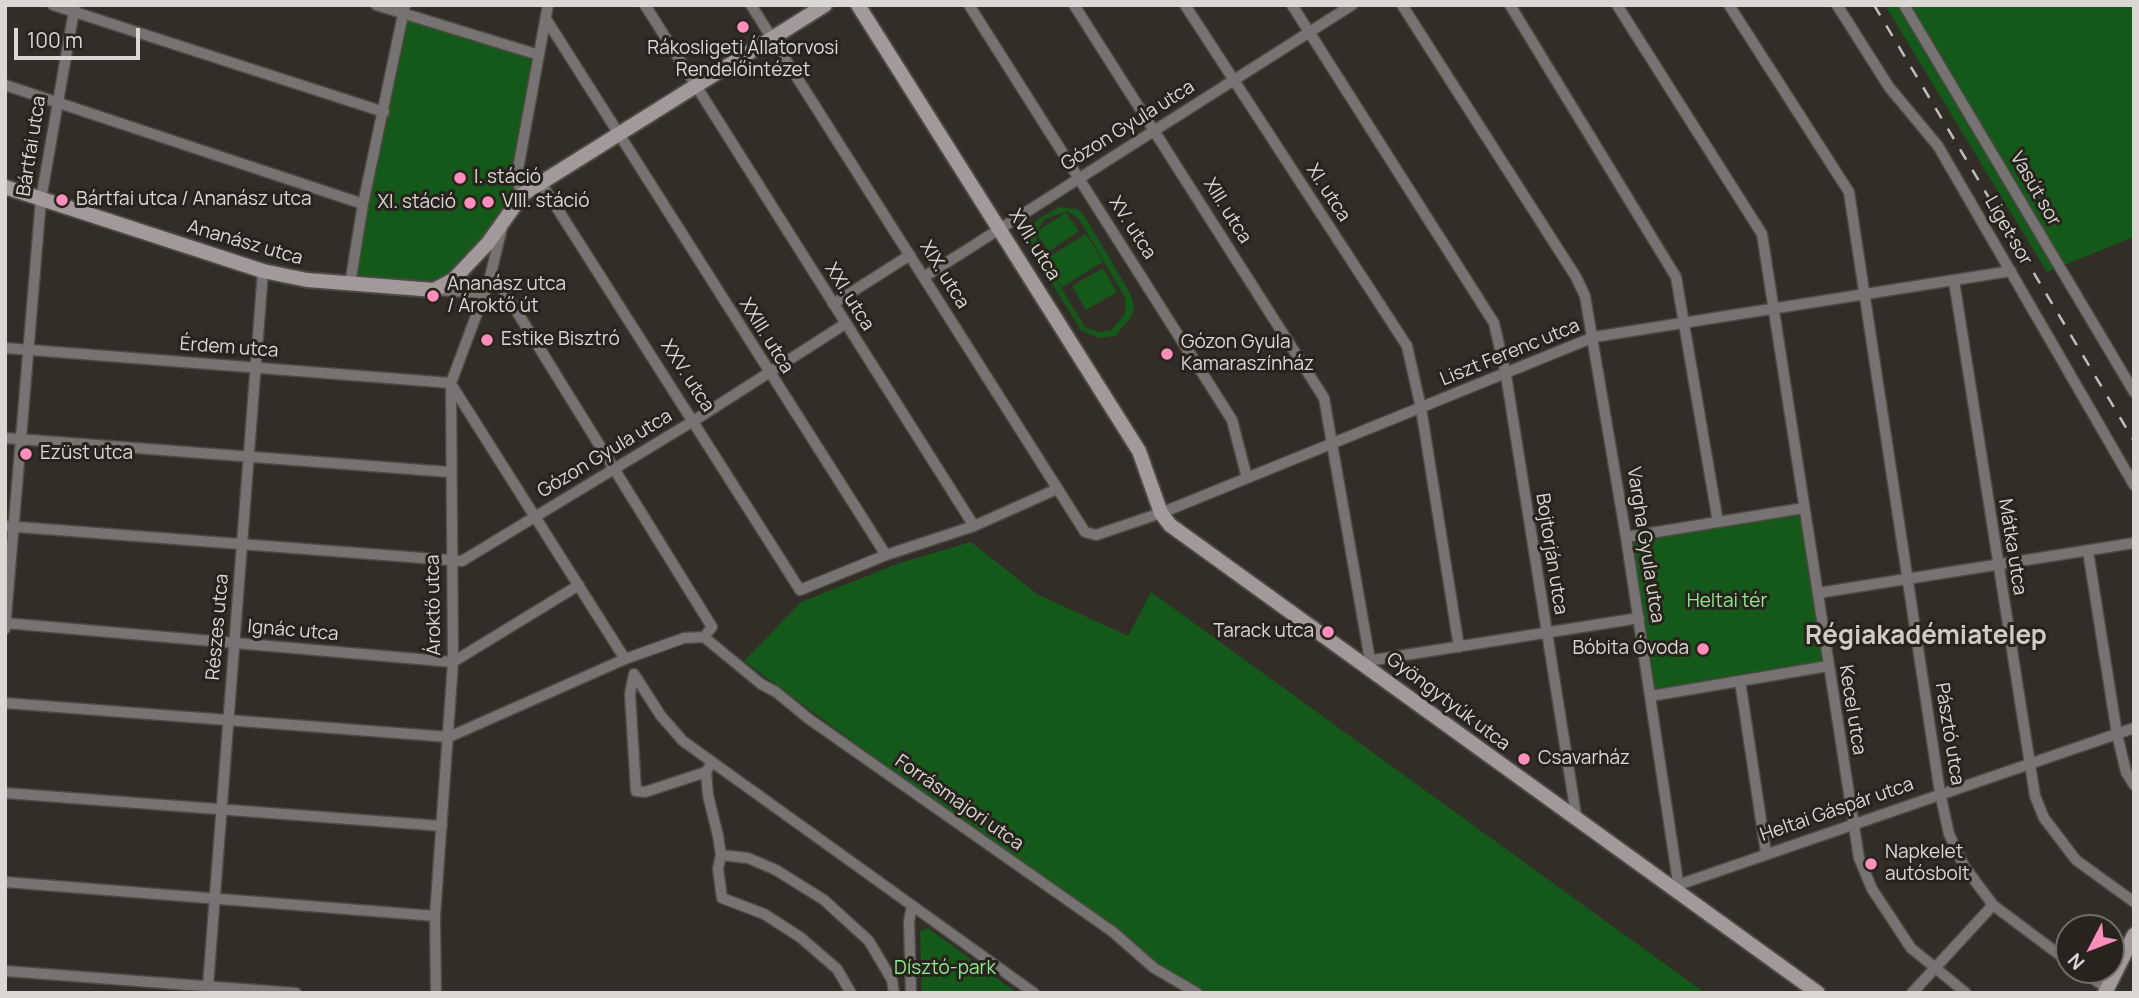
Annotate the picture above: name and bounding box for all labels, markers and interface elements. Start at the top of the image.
scale bar [18,14,144,58]
marker: Rákosligeti Állatorvosi Rendelőintézet [735,19,751,35]
text: 100 m [27,26,83,54]
place label: Rákosligeti Állatorvosi Rendelőintézet [647,38,839,82]
street label: Gózon Gyula utca [1057,76,1199,176]
street label: Bártfai utca [13,94,51,198]
street label: Vasút sor [2005,148,2065,230]
street label: XI. utca [1301,160,1355,226]
place label: I. stáció [474,167,541,189]
marker: I. stáció [452,170,468,186]
street label: XIII. utca [1198,174,1256,248]
place label: Bártfai utca / Ananász utca [76,189,311,211]
place label: VIII. stáció [502,191,589,213]
marker: Bártfai utca / Ananász utca [54,192,70,208]
place label: XI. stáció [377,192,456,214]
street label: XV. utca [1103,192,1161,264]
street label: Liget sor [1979,192,2037,270]
marker: VIII. stáció [480,194,496,210]
marker: XI. stáció [462,195,478,211]
street label: XVII. utca [1003,205,1065,285]
street label: Ananász utca [185,216,305,270]
street label: XIX. utca [914,237,974,313]
street label: XXI. utca [819,259,879,335]
place label: Ananász utca / Ároktő út [447,274,566,318]
marker: Ananász utca / Ároktő út [425,288,441,304]
street label: XXIII. utca [734,294,798,378]
street label: Liszt Ferenc utca [1437,315,1583,391]
place label: Estike Bisztró [501,329,620,351]
marker: Estike Bisztró [479,332,495,348]
place label: Gózon Gyula Kamaraszínház [1181,332,1314,376]
street label: Érdem utca [179,333,279,363]
street label: XXV. utca [655,336,719,416]
marker: Gózon Gyula Kamaraszínház [1159,346,1175,362]
street label: Gózon Gyula utca [534,405,676,503]
place label: Ezüst utca [40,443,133,465]
marker: Ezüst utca [18,446,34,462]
street label: Vargha Gyula utca [1621,465,1669,625]
street label: Bojtorján utca [1530,492,1572,616]
street label: Mátka utca [1993,497,2031,597]
street label: Ároktő utca [422,554,446,656]
street label: Részes utca [202,573,234,681]
park label: Heltai tér [1687,591,1767,613]
street label: Ignác utca [246,616,340,646]
place label: Tarack utca [1213,621,1314,643]
district label: Régiakadémiatelep [1805,621,2047,653]
marker: Tarack utca [1320,624,1336,640]
place label: Bóbita Óvoda [1572,638,1689,660]
marker: Bóbita Óvoda [1695,641,1711,657]
street label: Gyöngytyúk utca [1382,648,1514,756]
street label: Kecel utca [1834,663,1870,757]
street label: Pásztó utca [1930,681,1968,787]
place label: Csavarház [1538,748,1630,770]
street label: Forrásmajori utca [890,750,1028,856]
marker: Csavarház [1516,751,1532,767]
street label: Heltai Gáspár utca [1757,773,1917,847]
place label: Napkelet autósbolt [1885,842,1970,886]
marker: Napkelet autósbolt [1863,856,1879,872]
north arrow [2055,914,2125,984]
text: N [2062,948,2090,975]
park label: Dísztó-park [894,958,996,980]

